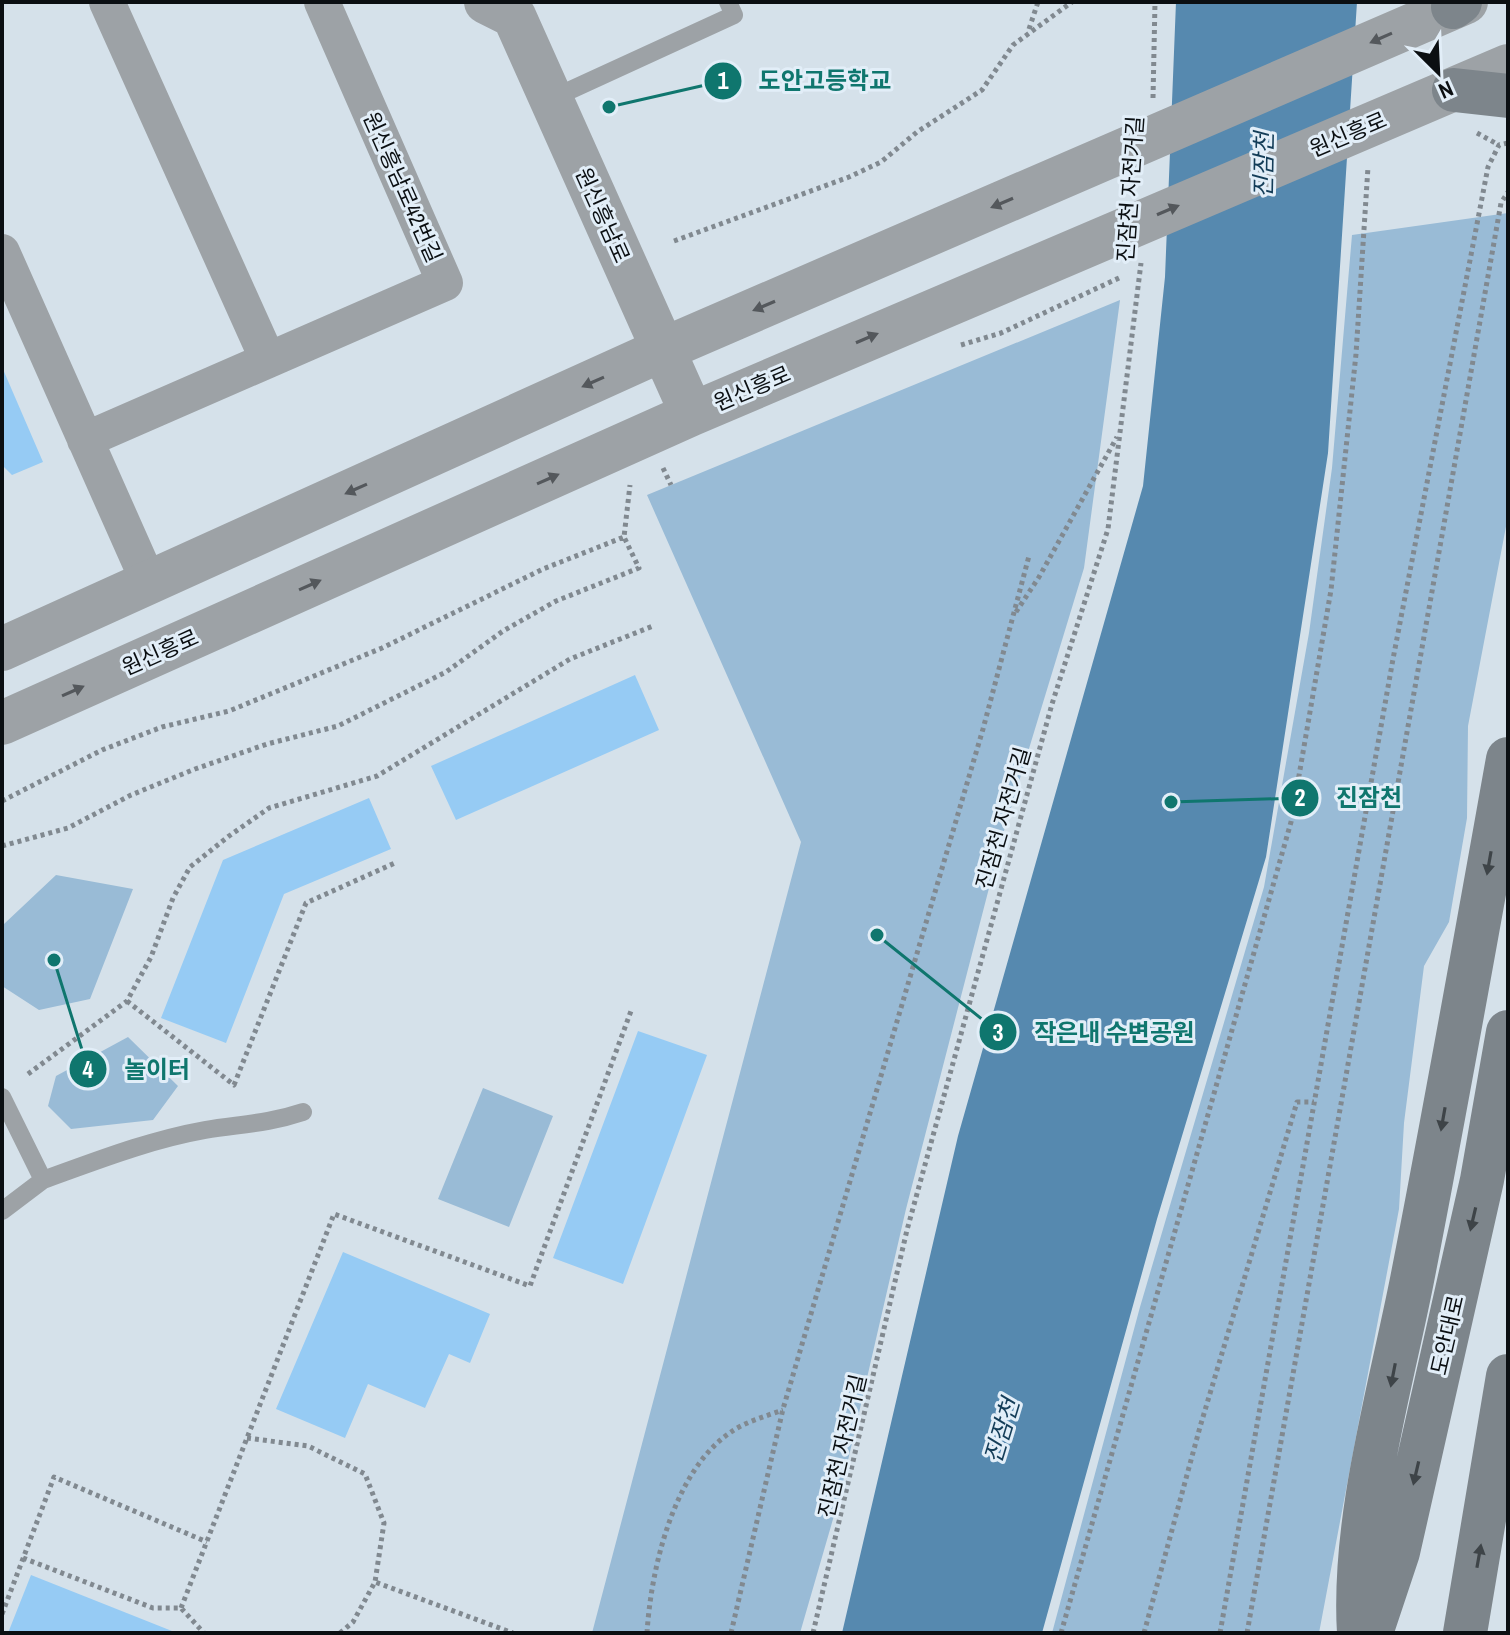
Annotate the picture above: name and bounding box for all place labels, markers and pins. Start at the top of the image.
callout: 도안고등학교 [703,57,908,105]
callout: 진잠천 [1280,774,1418,822]
callout: 작은내 수변공원 [978,1008,1210,1056]
callout: 놀이터 [68,1045,206,1093]

